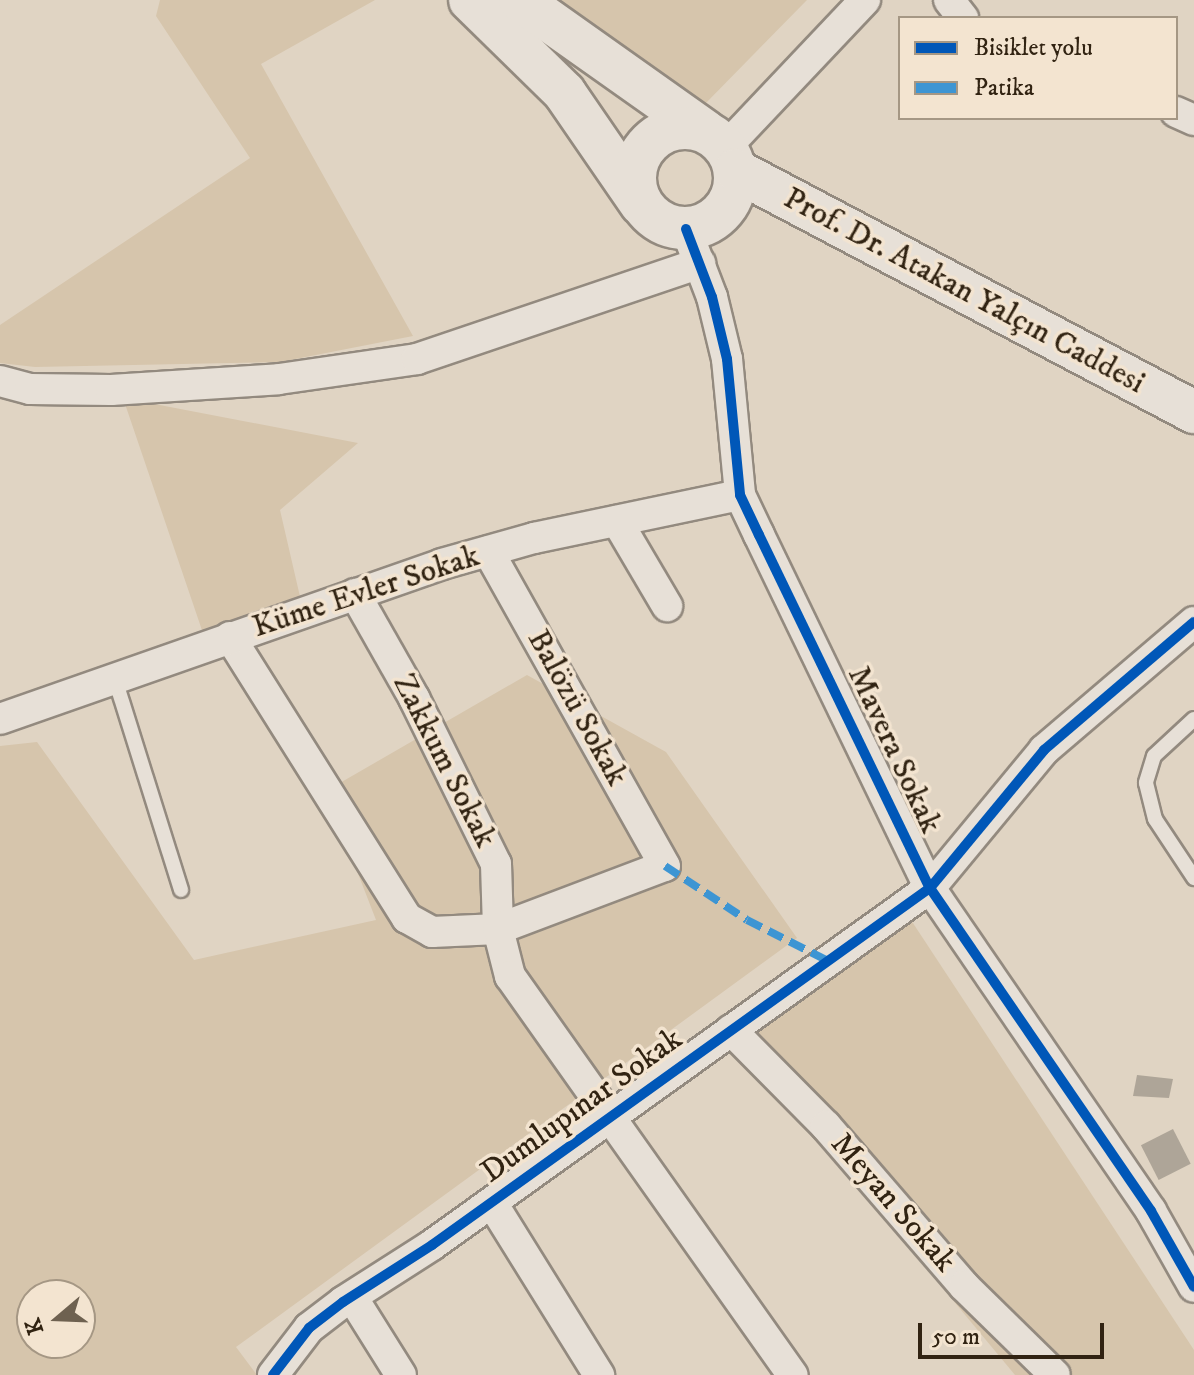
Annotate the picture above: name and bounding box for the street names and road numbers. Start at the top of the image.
street label: Prof. Dr. Atakan Yalçın Caddesi [777,179,1151,403]
street label: Küme Evler Sokak [248,537,484,647]
street label: Balözü Sokak [518,623,636,793]
street label: Mavera Sokak [839,660,949,840]
street label: Zakkum Sokak [384,668,504,854]
street label: Dumlupınar Sokak [474,1020,690,1192]
street label: Meyan Sokak [822,1126,964,1280]

